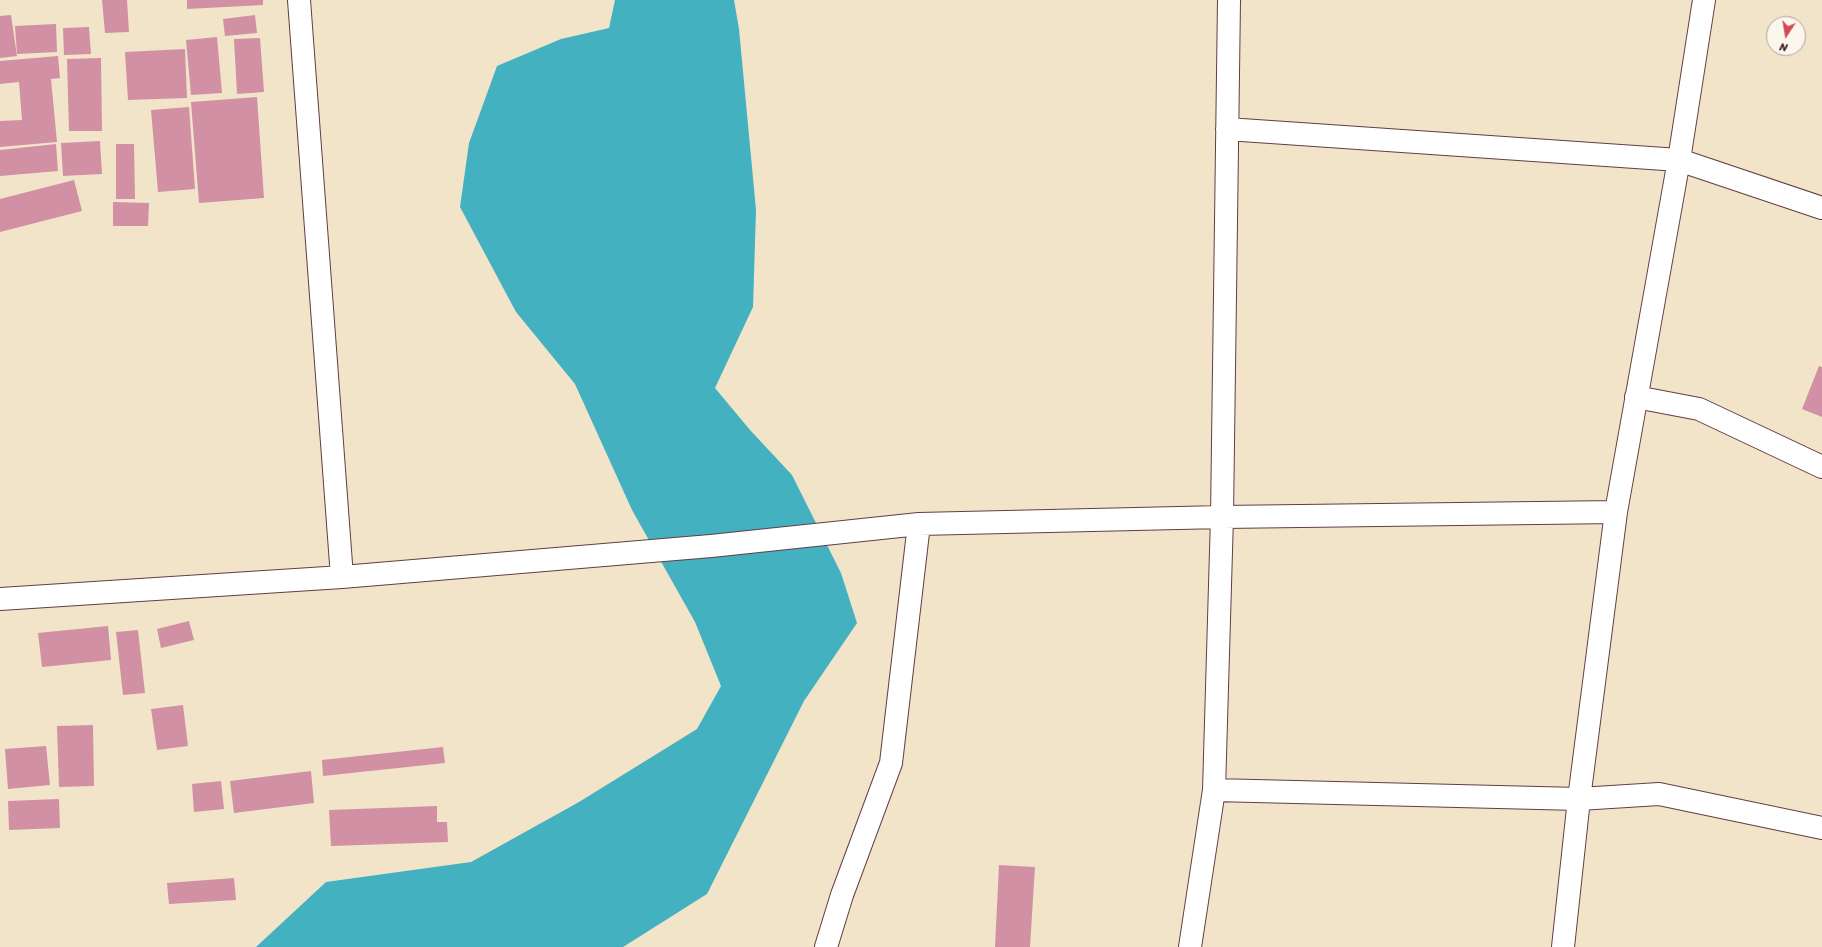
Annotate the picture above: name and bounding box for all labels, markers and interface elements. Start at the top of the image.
north arrow [1766,16,1806,56]
text: N [1778,37,1789,57]

